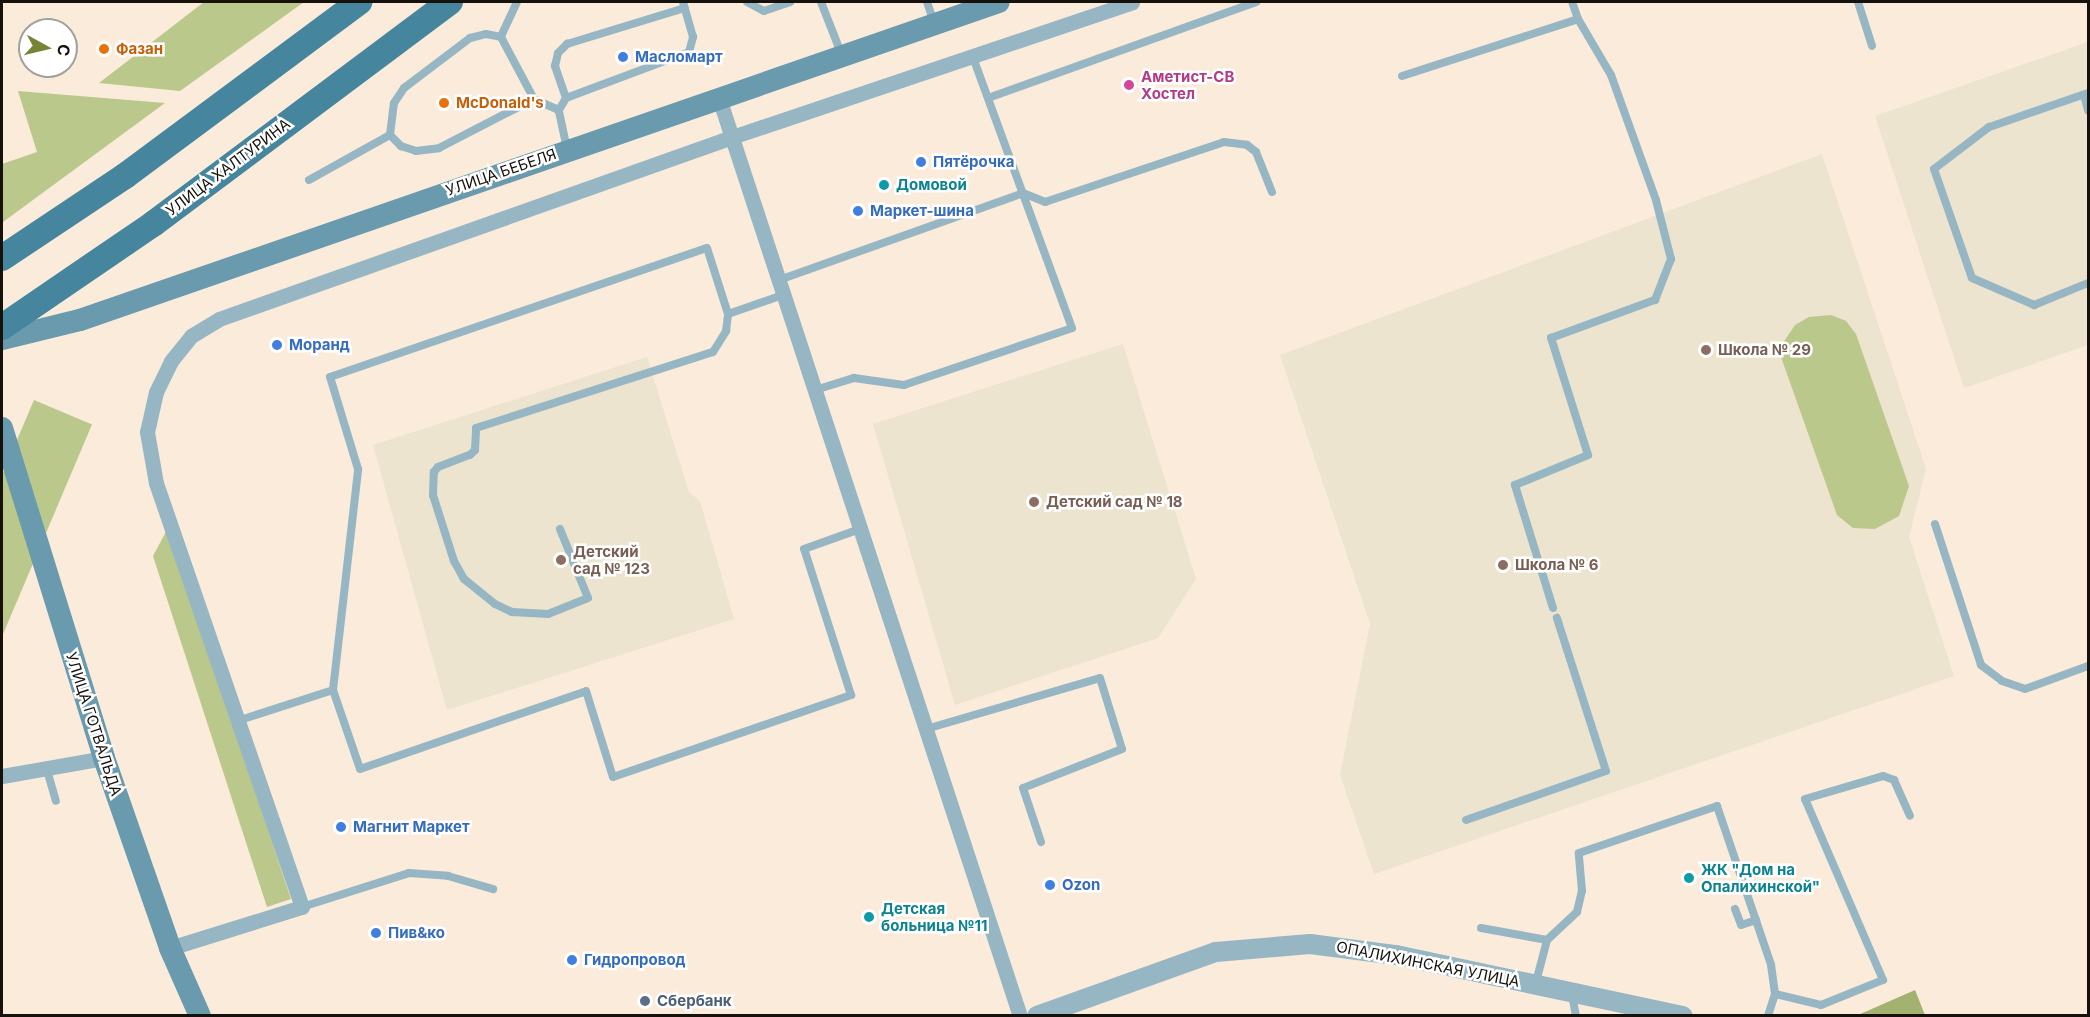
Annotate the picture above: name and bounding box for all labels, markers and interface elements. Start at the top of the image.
north arrow [18,18,78,78]
place label: Фазан [116,40,163,58]
marker: Фазан [97,42,111,56]
text: С [53,43,75,57]
place label: Масломарт [635,48,723,66]
marker: Масломарт [616,50,630,64]
place label: Аметист-СВ Хостел [1141,67,1234,102]
marker: Аметист-СВ Хостел [1122,78,1136,92]
place label: McDonald's [456,94,544,112]
marker: McDonald's [437,96,451,110]
street label: УЛИЦА ХАЛТУРИНА [162,114,294,220]
street label: УЛИЦА БЕБЕЛЯ [443,145,559,199]
place label: Пятёрочка [933,153,1014,171]
marker: Пятёрочка [914,155,928,169]
place label: Домовой [896,176,967,194]
marker: Домовой [877,178,891,192]
place label: Маркет-шина [870,202,974,220]
marker: Маркет-шина [851,204,865,218]
place label: Моранд [289,336,350,354]
marker: Моранд [270,338,284,352]
place label: Школа № 29 [1718,341,1811,359]
marker: Школа № 29 [1699,343,1713,357]
place label: Детский сад № 18 [1046,493,1183,511]
marker: Детский сад № 18 [1027,495,1041,509]
place label: Детский сад № 123 [573,542,650,577]
marker: Детский сад № 123 [554,553,568,567]
place label: Школа № 6 [1515,556,1599,574]
marker: Школа № 6 [1496,558,1510,572]
street label: УЛИЦА ГОТВАЛЬДА [62,650,126,798]
place label: Магнит Маркет [353,818,470,836]
marker: Магнит Маркет [334,820,348,834]
place label: ЖК "Дом на Опалихинской" [1701,860,1820,895]
marker: ЖК "Дом на Опалихинской" [1682,871,1696,885]
place label: Ozon [1062,876,1100,894]
marker: Ozon [1043,878,1057,892]
place label: Детская больница №11 [881,899,988,934]
marker: Детская больница №11 [862,910,876,924]
place label: Пив&ко [388,924,445,942]
marker: Пив&ко [369,926,383,940]
street label: ОПАЛИХИНСКАЯ УЛИЦА [1335,937,1521,991]
place label: Гидропровод [584,951,686,969]
marker: Гидропровод [565,953,579,967]
place label: Сбербанк [657,992,732,1010]
marker: Сбербанк [638,994,652,1008]

